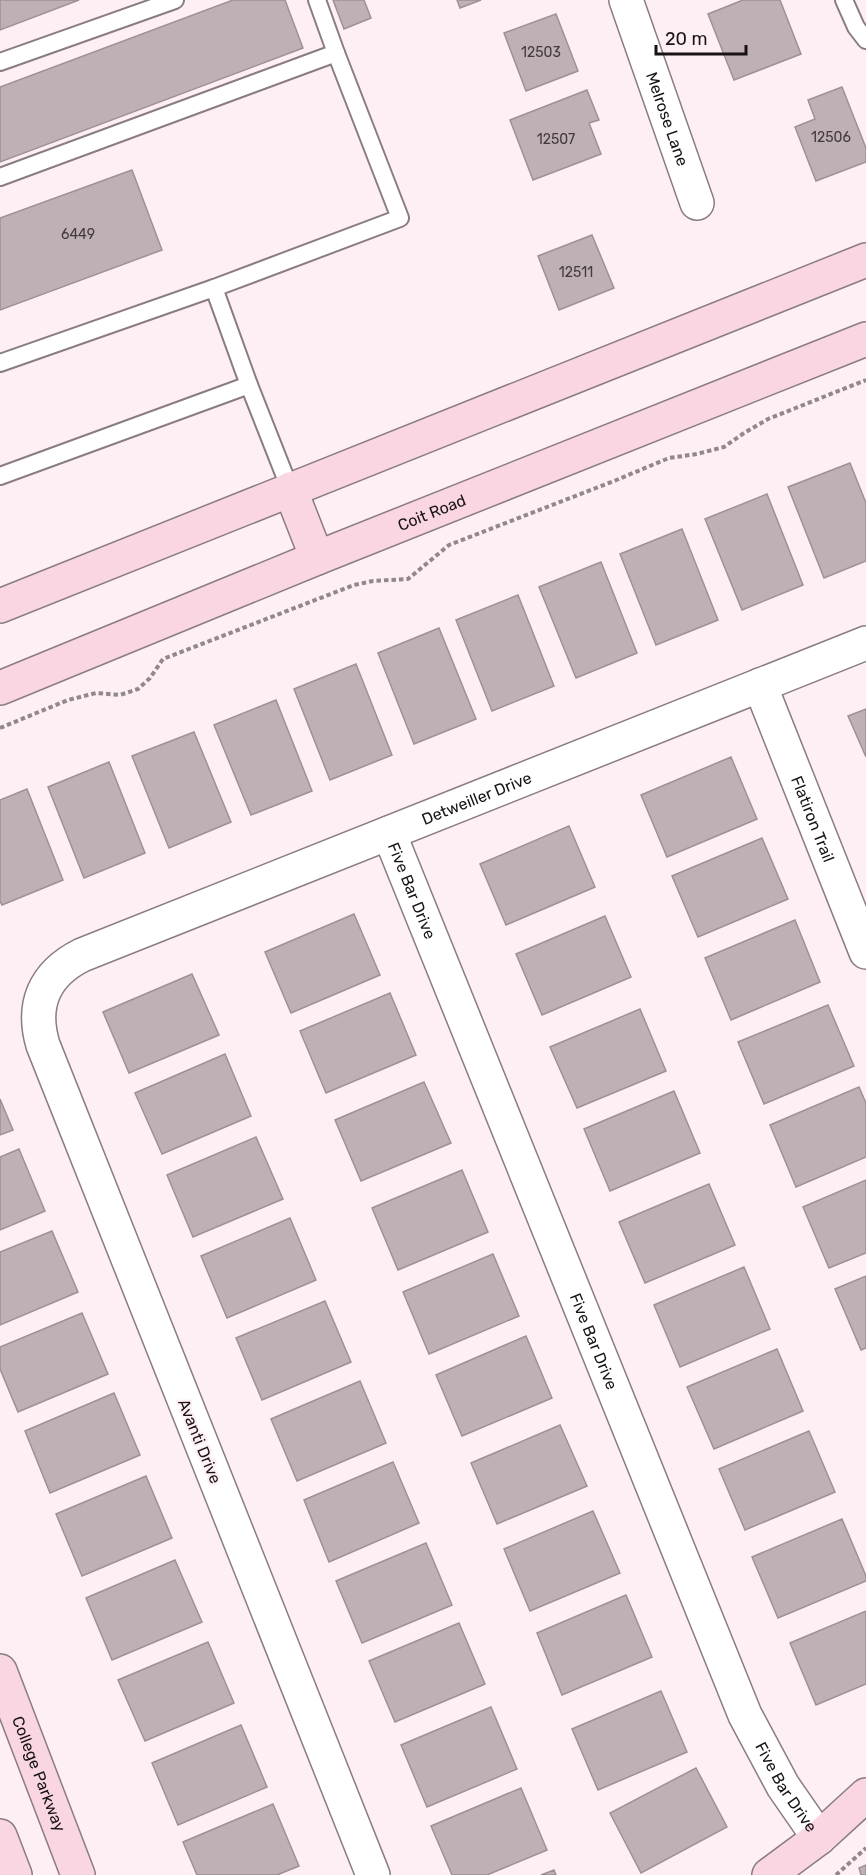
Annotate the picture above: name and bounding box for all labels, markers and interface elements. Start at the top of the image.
scale bar [656,18,746,56]
text: 20 m [665,28,707,50]
house number: 12503 [521,44,561,61]
street label: Melrose Lane [642,70,692,169]
house number: 12506 [811,129,851,146]
house number: 12507 [537,131,575,148]
house number: 6449 [61,226,95,243]
house number: 12511 [559,264,593,281]
street label: Coit Road [395,491,469,535]
street label: Detweiller Drive [419,768,534,829]
street label: Flatiron Trail [787,773,838,865]
street label: Five Bar Drive [384,840,440,942]
street label: Five Bar Drive [566,1290,622,1392]
street label: Avanti Drive [174,1396,225,1486]
street label: College Parkway [8,1713,70,1835]
street label: Five Bar Drive [751,1739,821,1836]

